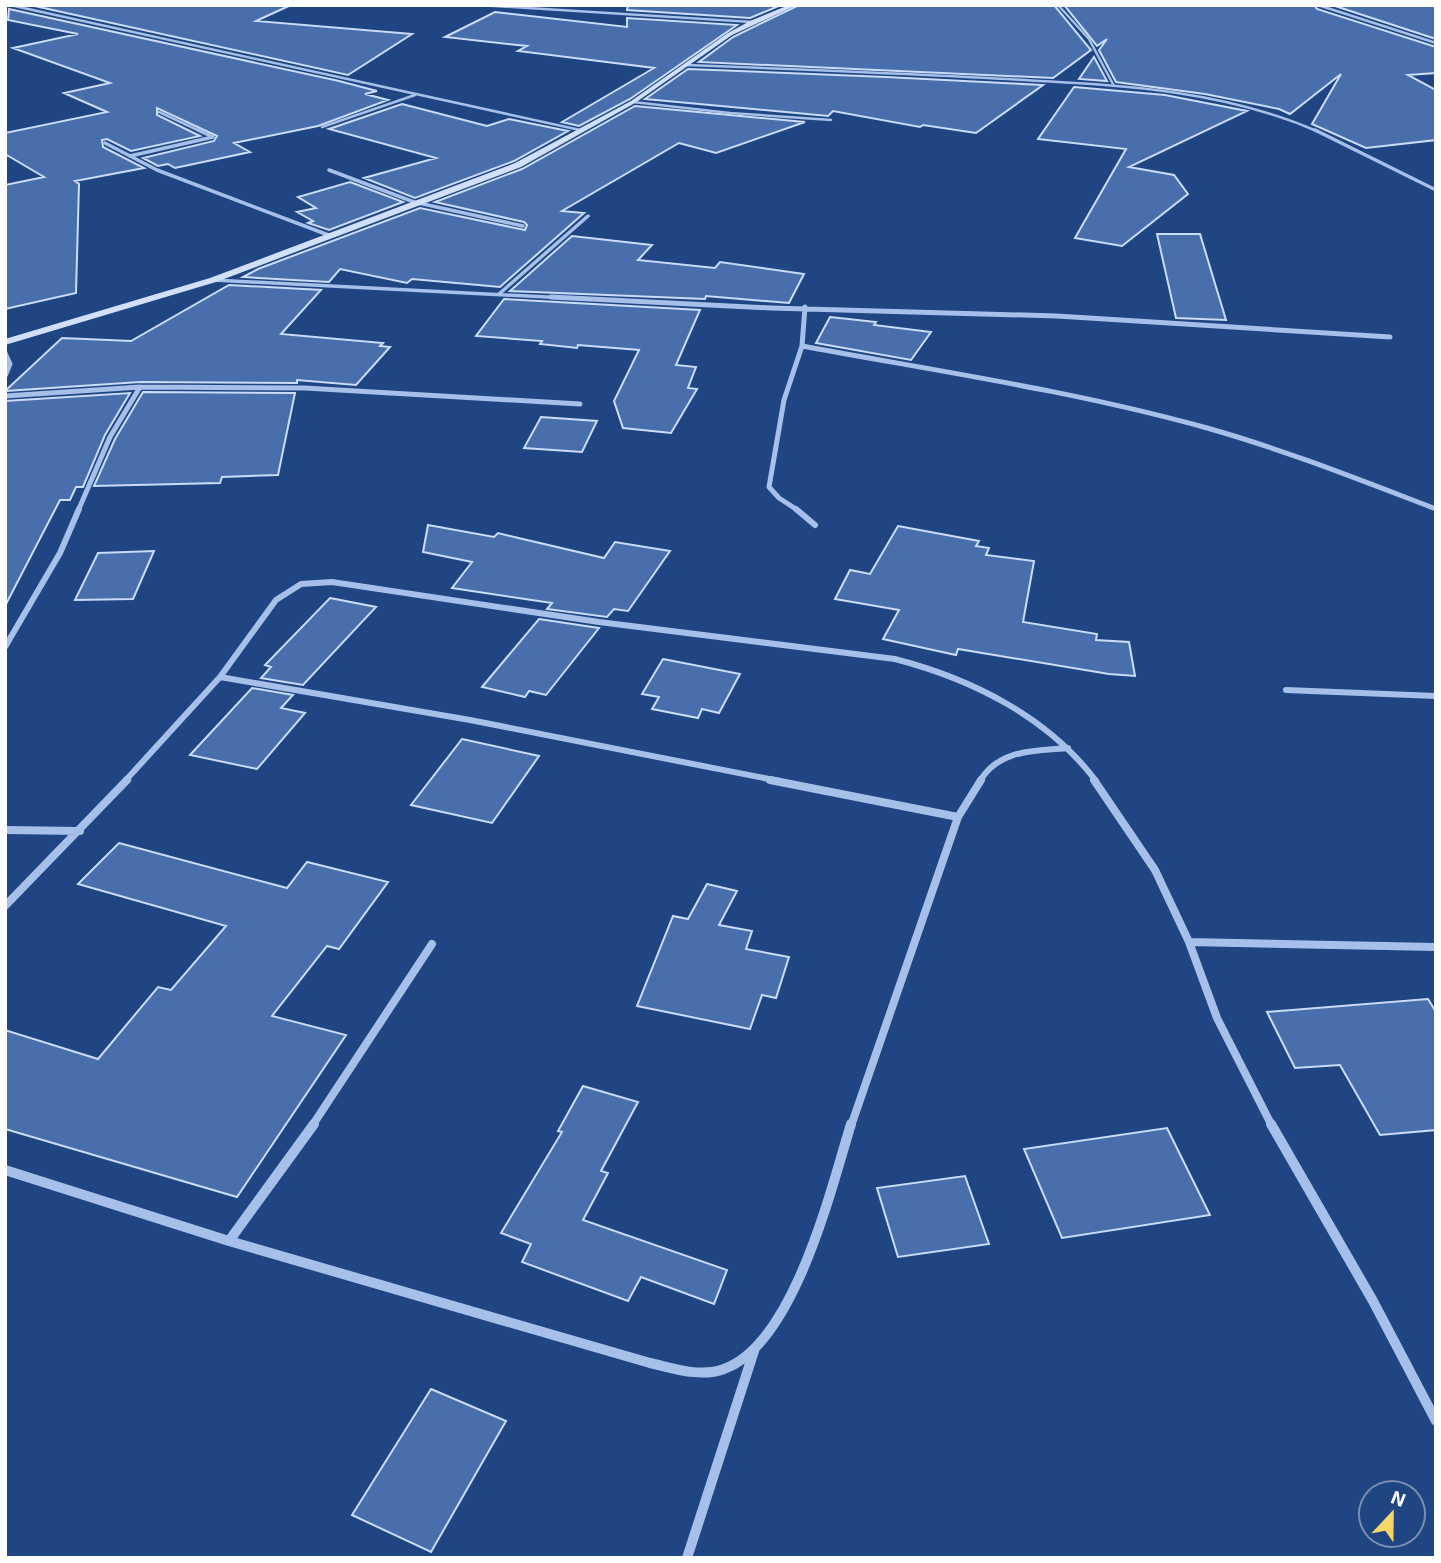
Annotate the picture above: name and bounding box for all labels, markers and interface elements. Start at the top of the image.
north arrow [1357,1479,1427,1549]
text: N [1388,1485,1409,1511]

